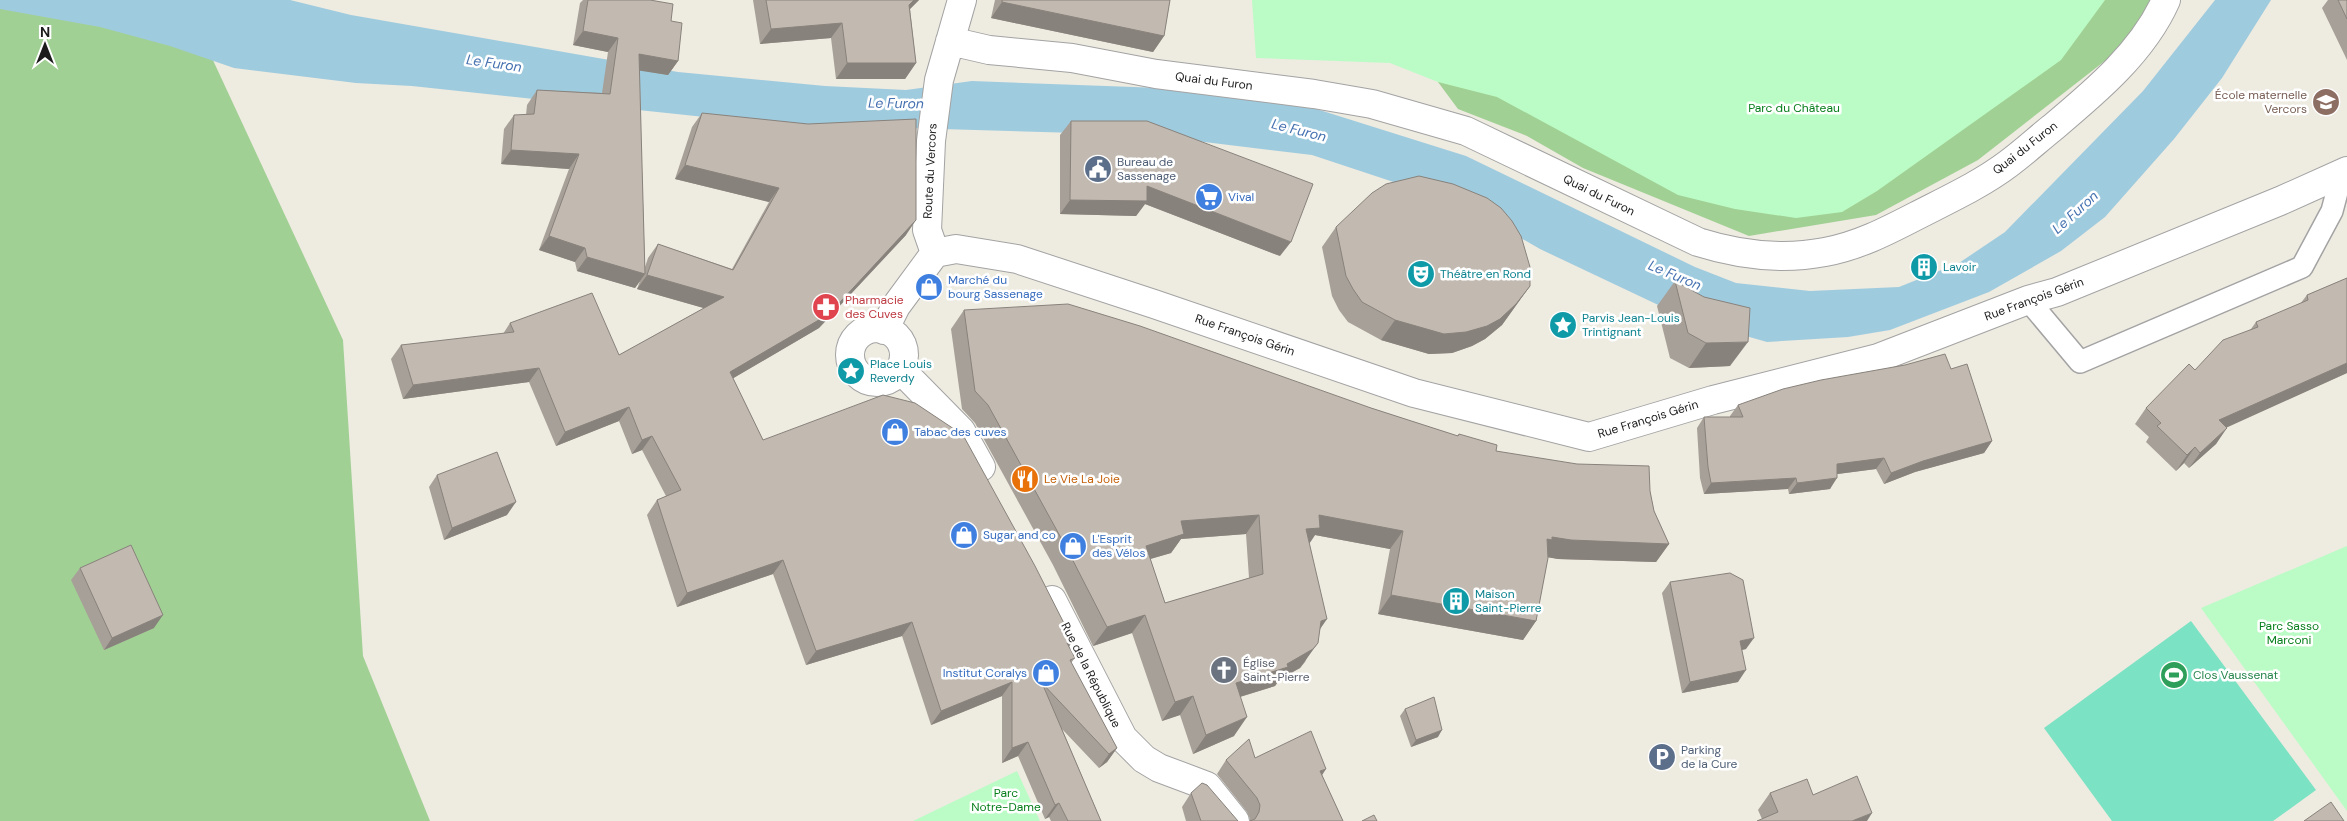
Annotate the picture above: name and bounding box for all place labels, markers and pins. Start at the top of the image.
place label: École maternelle Vercors [2215,87,2307,117]
school or university icon: École maternelle Vercors [2311,87,2341,117]
public building icon: Bureau de Sassenage [1083,154,1113,184]
place label: Bureau de Sassenage [1117,154,1176,184]
supermarket icon: Vival [1194,182,1224,212]
place label: Vival [1228,189,1254,205]
building icon: Lavoir [1909,252,1939,282]
theatre icon: Théâtre en Rond [1406,259,1436,289]
place label: Lavoir [1943,259,1977,275]
place label: Théâtre en Rond [1440,266,1531,282]
shop icon: Marché du bourg Sassenage [914,272,944,302]
place label: Marché du bourg Sassenage [948,272,1043,302]
pharmacy icon: Pharmacie des Cuves [811,292,841,322]
place label: Pharmacie des Cuves [845,292,904,322]
place icon: Parvis Jean-Louis Trintignant [1548,310,1578,340]
place label: Parvis Jean-Louis Trintignant [1582,310,1680,340]
place icon: Place Louis Reverdy [836,356,866,386]
place label: Place Louis Reverdy [870,356,932,386]
shop icon: Tabac des cuves [880,417,910,447]
place label: Tabac des cuves [914,424,1007,440]
restaurant icon: Le Vie La Joie [1010,464,1040,494]
place label: Le Vie La Joie [1044,471,1120,487]
shop icon: Sugar and co [949,520,979,550]
place label: Sugar and co [983,527,1056,543]
shop icon: L'Esprit des Vélos [1058,531,1088,561]
place label: L'Esprit des Vélos [1092,531,1145,561]
building icon: Maison Saint-Pierre [1441,586,1471,616]
place label: Maison Saint-Pierre [1475,586,1542,616]
church icon: Église Saint-Pierre [1209,655,1239,685]
place label: Église Saint-Pierre [1243,655,1310,685]
shop icon: Institut Coralys [1031,658,1061,688]
sports icon: Clos Vaussenat [2159,660,2189,690]
place label: Institut Coralys [943,665,1027,681]
place label: Clos Vaussenat [2193,667,2278,683]
parking icon: Parking de la Cure [1647,742,1677,772]
place label: Parking de la Cure [1681,742,1738,772]

